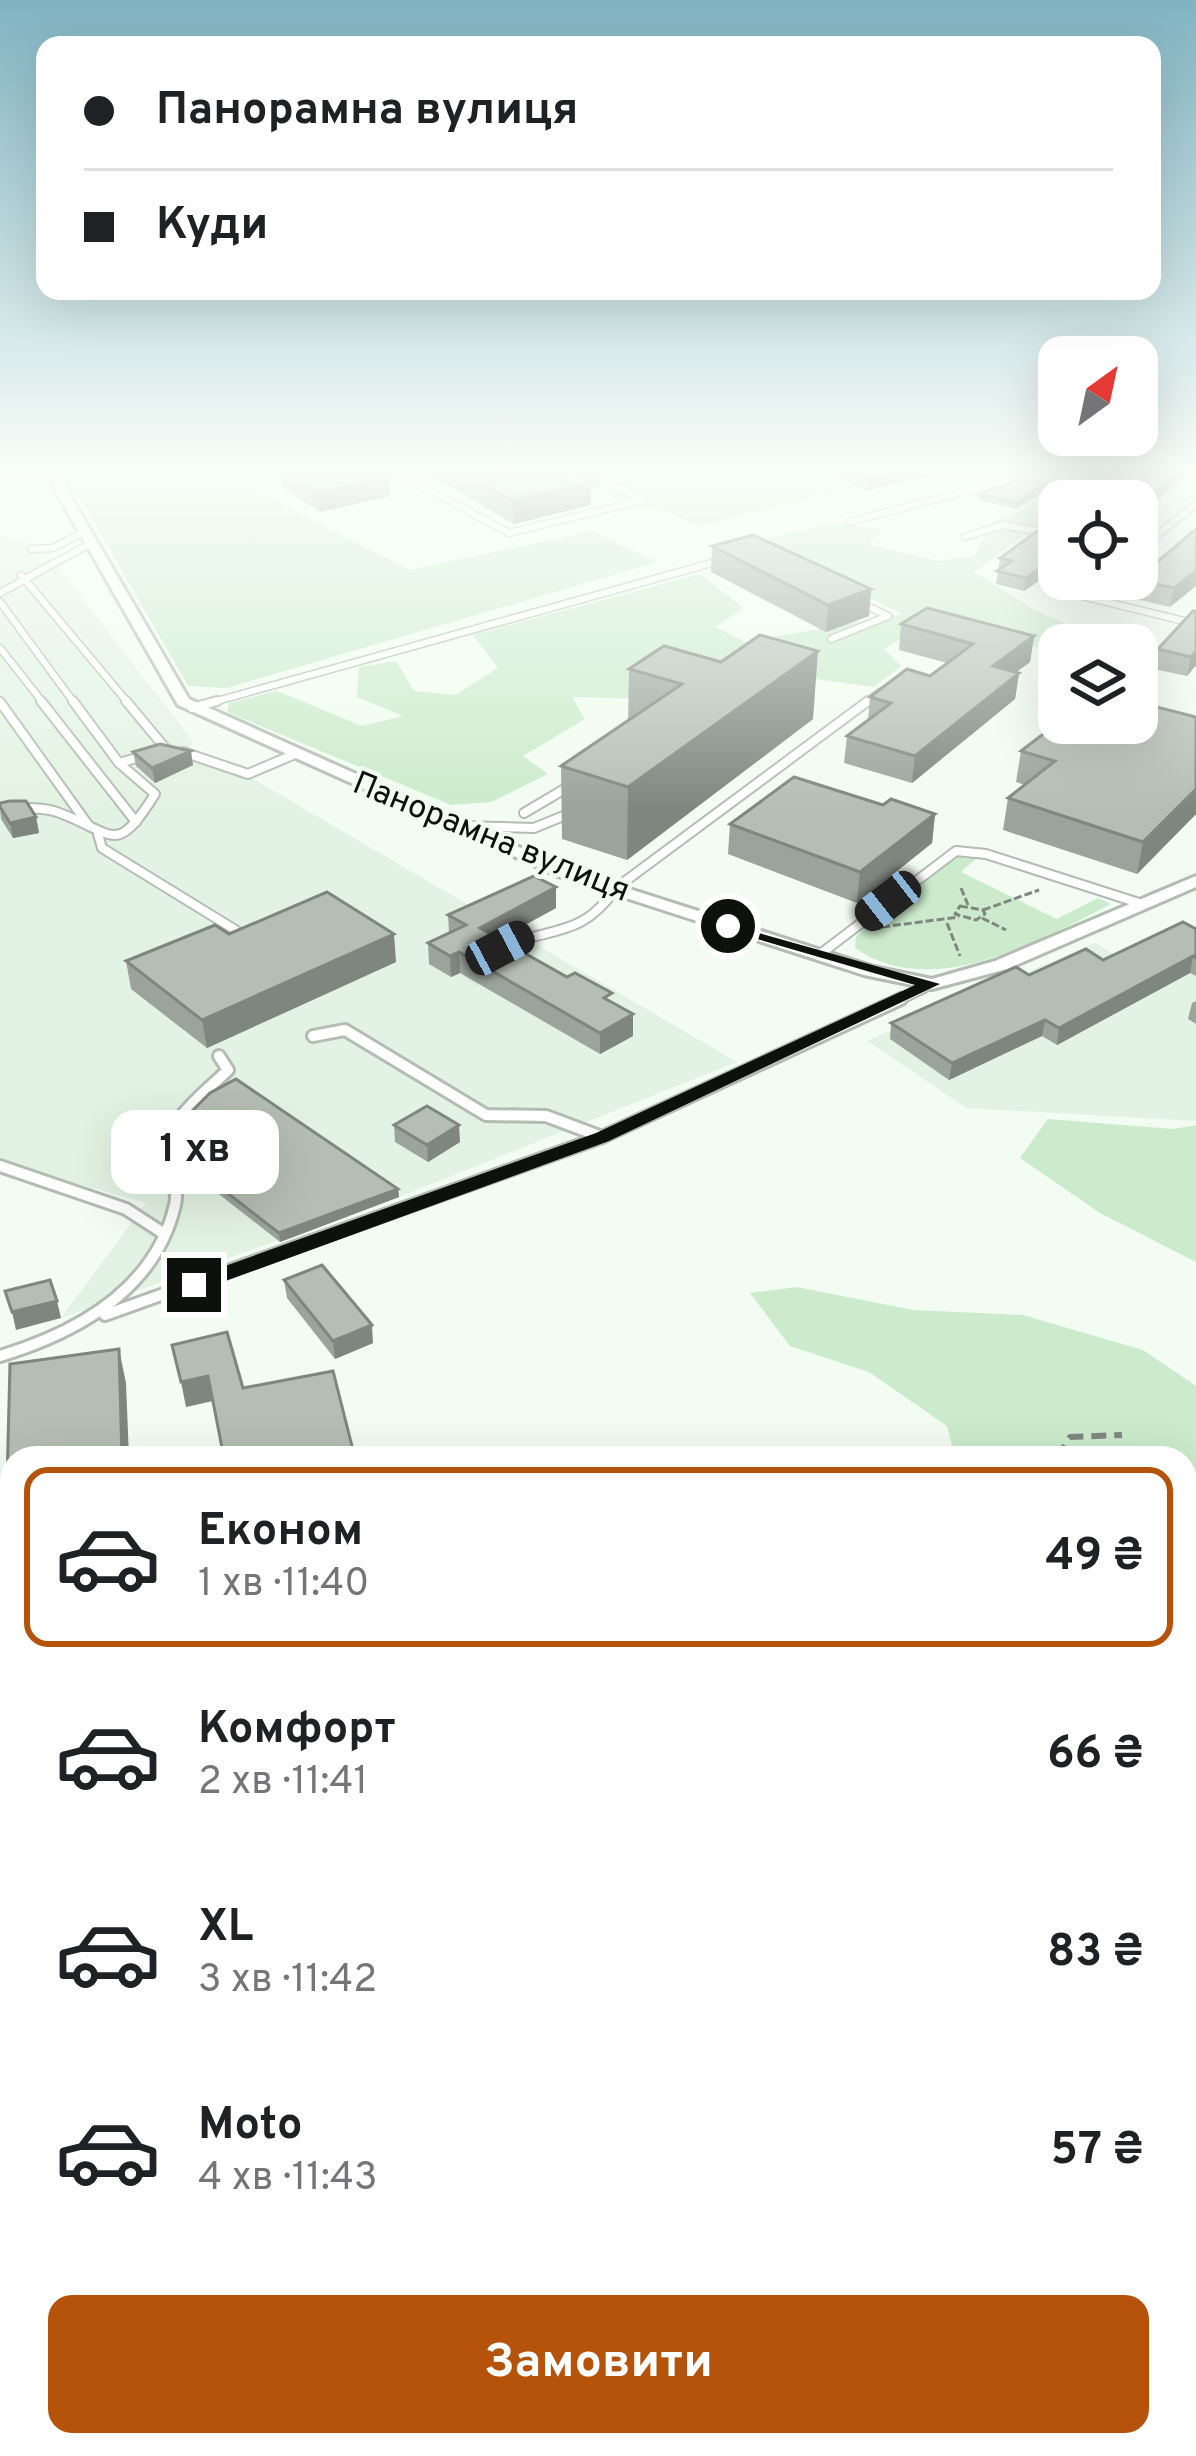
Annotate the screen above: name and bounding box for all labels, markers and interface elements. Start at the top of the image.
text: Панорамна вулиця [156,83,578,140]
text: Куди [156,198,268,255]
north arrow [1038,336,1158,456]
map controls [1038,336,1158,744]
button: locate [1038,480,1158,600]
button: layers [1038,624,1158,744]
street label: Панорамна вулиця [346,764,635,913]
car [849,865,927,937]
route start [701,899,755,953]
car [460,915,540,981]
callout: 1 хв [110,1111,278,1195]
text: 1 хв [159,1127,231,1176]
route end [167,1258,221,1312]
icon: car [54,1503,162,1611]
text: Економ [198,1504,363,1561]
text: 49 ₴ [1046,1529,1143,1586]
text: 1 хв · 11:40 [198,1561,369,1610]
icon: car [54,1701,162,1809]
text: Комфорт [198,1702,396,1759]
text: 66 ₴ [1047,1727,1143,1784]
text: 2 хв · 11:41 [198,1759,368,1808]
icon: car [54,1899,162,2007]
text: XL [198,1900,253,1957]
text: 83 ₴ [1047,1925,1143,1982]
text: 3 хв · 11:42 [198,1957,377,2006]
icon: car [54,2097,162,2205]
text: Moto [198,2098,302,2155]
text: 57 ₴ [1050,2123,1143,2180]
text: 4 хв · 11:43 [198,2155,377,2204]
button: Замовити [48,2295,1149,2433]

